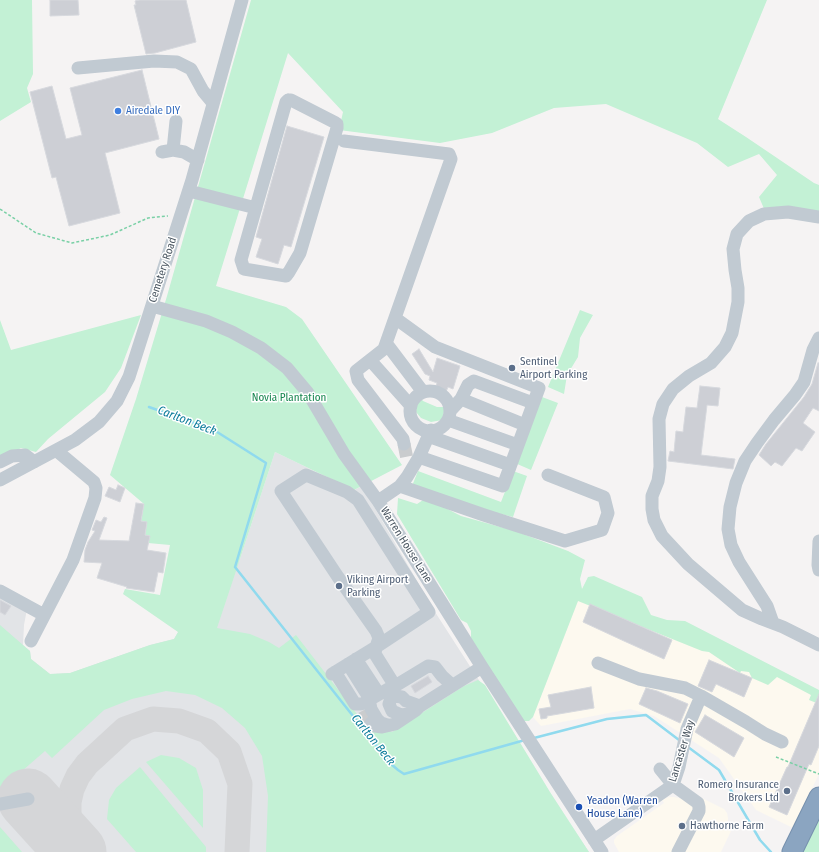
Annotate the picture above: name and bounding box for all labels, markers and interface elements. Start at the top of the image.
place label: Airedale DIY [126,104,180,118]
marker: Airedale DIY [113,106,123,116]
street label: Cemetery Road [146,236,180,304]
place label: Sentinel Airport Parking [520,355,587,381]
marker: Sentinel Airport Parking [507,363,517,373]
park label: Novia Plantation [252,391,326,405]
water label: Carlton Beck [156,403,218,439]
street label: Warren House Lane [377,505,435,585]
place label: Viking Airport Parking [347,573,408,599]
marker: Viking Airport Parking [334,581,344,591]
water label: Carlton Beck [348,712,398,768]
street label: Lancaster Way [666,719,698,783]
place label: Romero Insurance Brokers Ltd [698,778,779,804]
marker: Romero Insurance Brokers Ltd [782,786,792,796]
place label: Yeadon (Warren House Lane) [587,794,658,820]
marker: Yeadon (Warren House Lane) [574,802,584,812]
place label: Hawthorne Farm [690,819,764,833]
marker: Hawthorne Farm [677,821,687,831]

